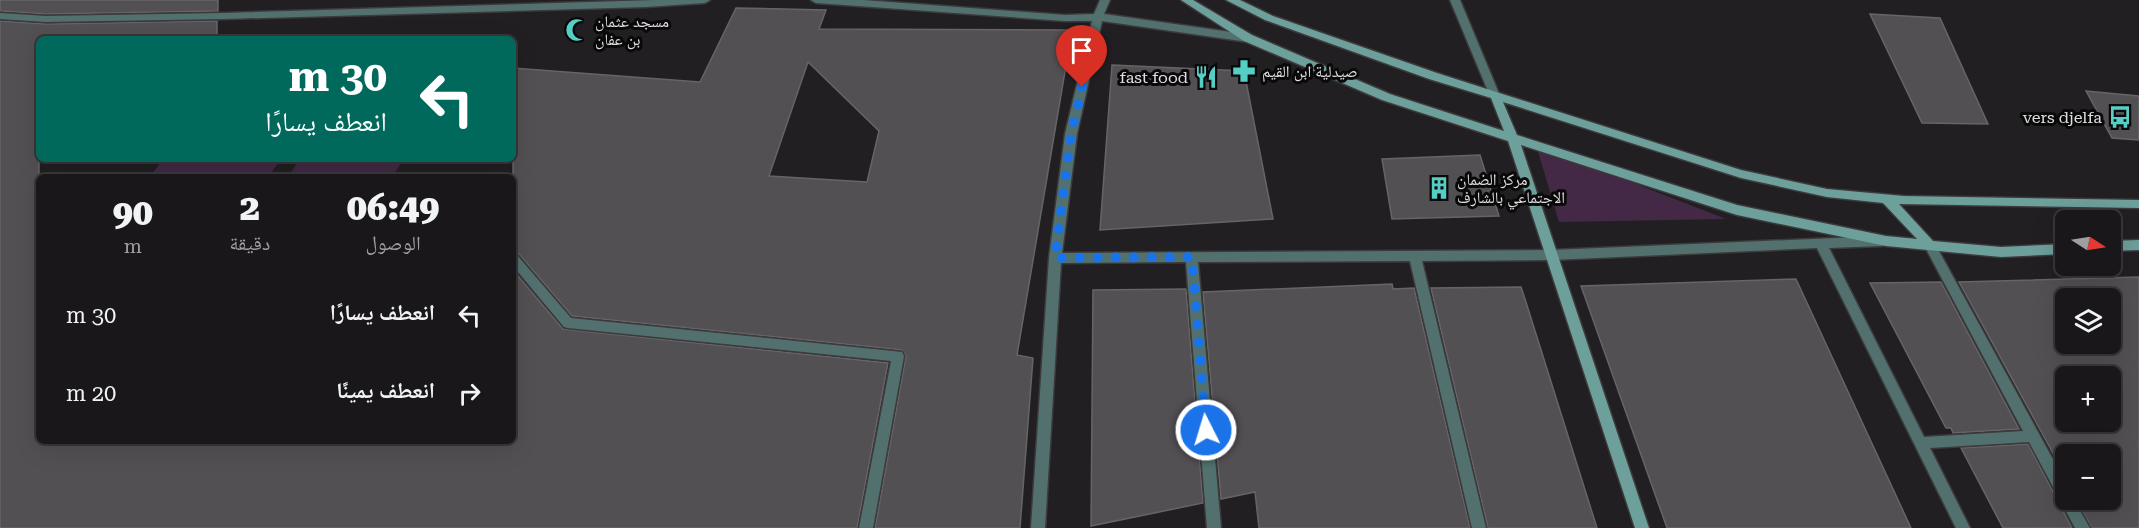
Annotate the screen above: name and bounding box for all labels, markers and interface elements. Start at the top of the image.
place label: مسجد عثمان بن عفان [595,12,669,50]
mosque icon: مسجد عثمان بن عفان [564,17,590,43]
pin [1056,25,1107,87]
icon: arrive [1065,34,1098,67]
text: 30 m [289,52,387,101]
pharmacy icon: صيدلية ابن القيم [1231,58,1257,84]
icon: left [408,60,486,138]
place label: صيدلية ابن القيم [1262,62,1358,82]
restaurant icon: fast food [1193,64,1219,90]
place label: fast food [1120,68,1188,87]
bus stop icon: vers djelfa [2107,104,2133,130]
text: انعطف يسارًا [265,106,387,138]
place label: vers djelfa [2023,108,2102,127]
place label: مركز الضمان الاجتماعي بالشارف [1457,170,1565,210]
building icon: مركز الضمان الاجتماعي بالشارف [1426,175,1452,201]
text: 2 [240,187,260,229]
text: 06:49 [347,187,439,229]
text: 90 [113,192,153,234]
north arrow [2055,210,2121,276]
map controls [2055,210,2121,510]
text: دقيقة [230,231,270,255]
text: الوصول [365,231,421,255]
text: m [124,234,142,258]
button: layers [2055,288,2121,354]
icon: left [453,299,486,332]
text: انعطف يسارًا [330,300,435,325]
text: 30 m [66,303,116,328]
button: + [2055,366,2121,432]
icon: right [453,377,486,410]
text: انعطف يمينًا [336,378,435,403]
text: 20 m [66,381,116,406]
position arrow [1174,398,1238,462]
button: − [2055,444,2121,510]

